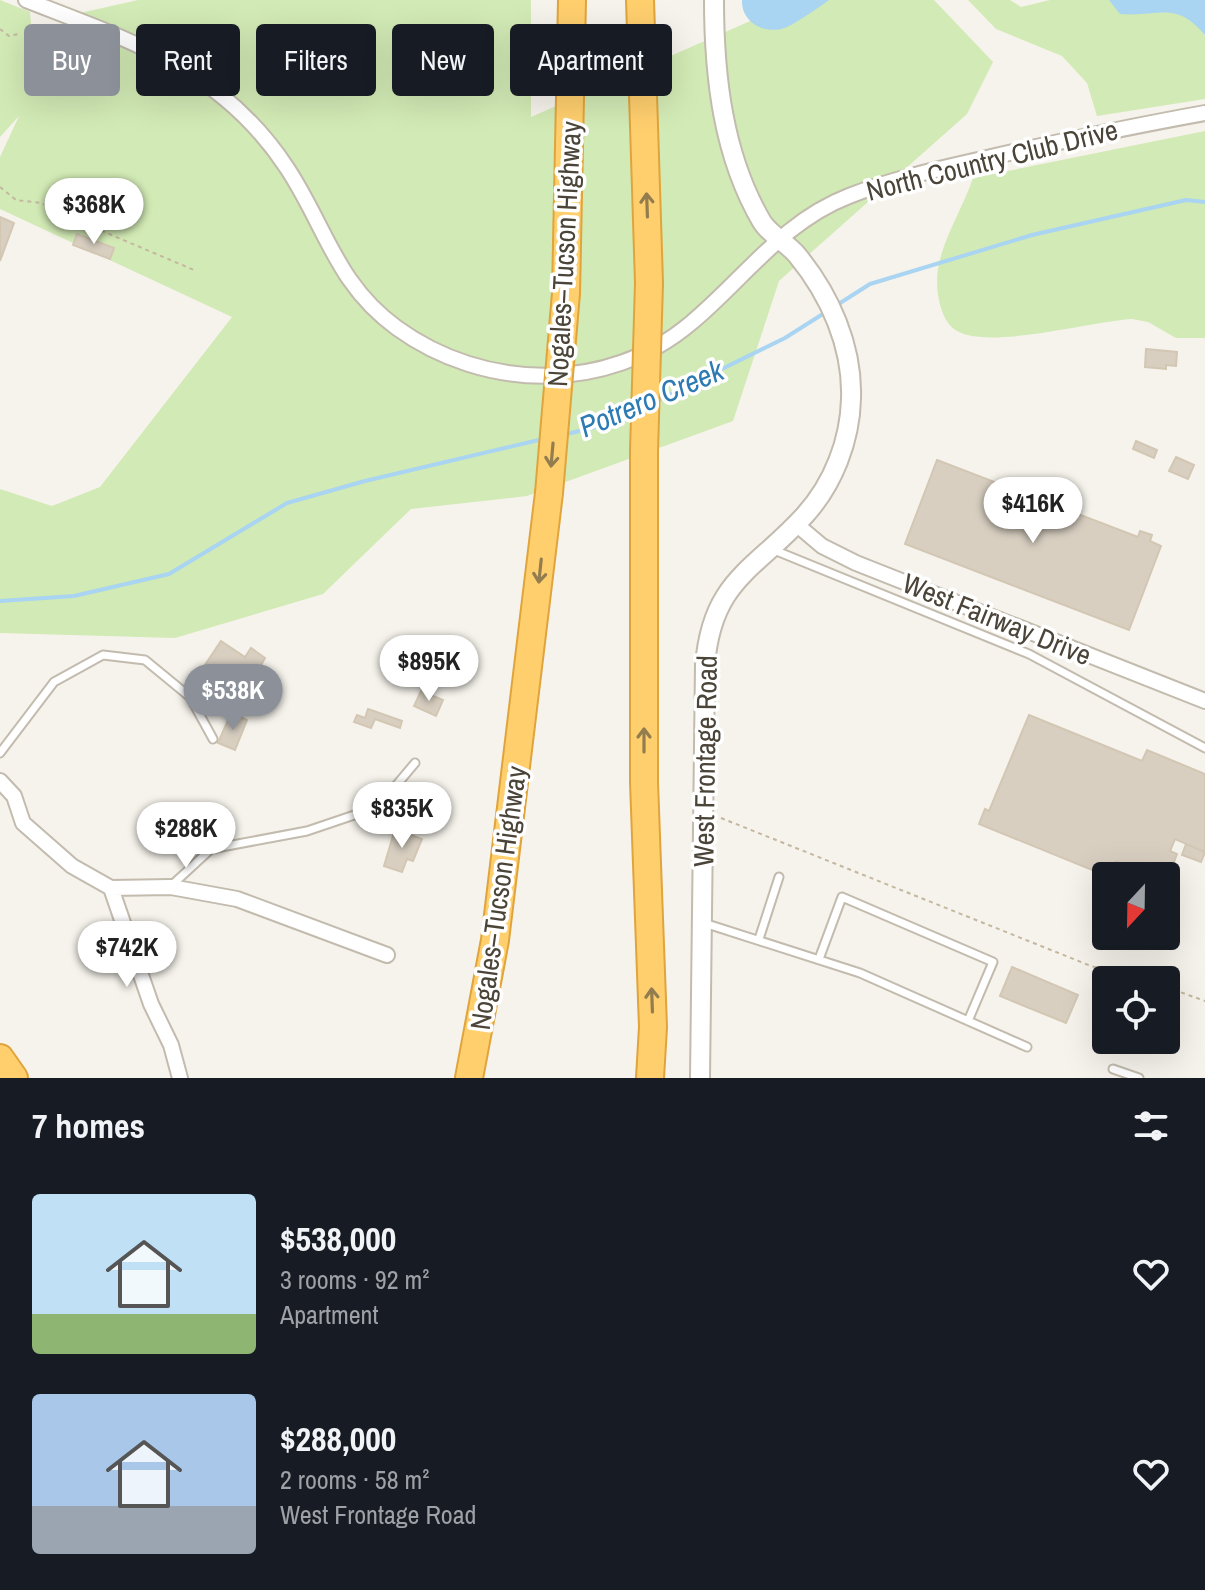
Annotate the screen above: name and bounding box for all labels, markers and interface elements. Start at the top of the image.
chip: Buy [24,24,120,96]
chip: Rent [136,24,240,96]
chip: Filters [256,24,376,96]
chip: New [392,24,494,96]
chip: Apartment [510,24,672,96]
street label: North Country Club Drive [862,110,1122,210]
street label: Nogales–Tucson Highway [538,120,590,388]
pin: $368K [38,178,150,246]
text: $368K [63,186,125,221]
one-way arrow [639,192,654,219]
water label: Potrero Creek [573,349,731,446]
one-way arrow [544,441,559,468]
pin: $416K [977,477,1089,545]
text: $416K [1002,485,1064,520]
one-way arrow [533,557,548,584]
street label: West Fairway Drive [897,564,1097,674]
pin: $895K [373,635,485,703]
text: $895K [398,643,460,678]
street label: West Frontage Road [684,655,726,867]
pin: $538K [177,664,289,732]
text: $538K [202,672,264,707]
one-way arrow [636,727,652,754]
street label: Nogales–Tucson Highway [461,763,535,1032]
pin: $835K [346,782,458,850]
text: $835K [371,790,433,825]
pin: $288K [130,802,242,870]
text: $288K [155,810,217,845]
north arrow [1092,862,1180,950]
map controls [1092,862,1180,1054]
pin: $742K [71,921,183,989]
text: $742K [96,929,158,964]
button: locate [1092,966,1180,1054]
one-way arrow [644,987,659,1014]
text: 7 homes [32,1103,145,1149]
icon: filters [1129,1104,1173,1148]
text: $538,000 [280,1216,396,1262]
icon: home [96,1226,192,1322]
icon: heart [1129,1252,1173,1296]
text: 3 rooms · 92 m² [280,1262,429,1297]
text: Apartment [280,1297,378,1332]
text: $288,000 [280,1416,396,1462]
icon: home [96,1426,192,1522]
icon: heart [1129,1452,1173,1496]
text: 2 rooms · 58 m² [280,1462,429,1497]
text: West Frontage Road [280,1497,476,1532]

